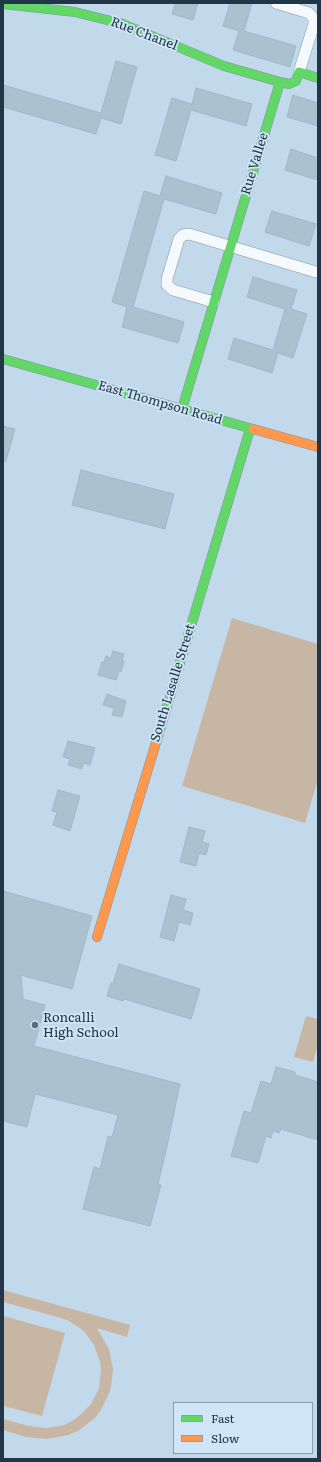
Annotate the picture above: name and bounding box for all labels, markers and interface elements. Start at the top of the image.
street label: Rue Chanel [108,14,180,54]
street label: Rue Vallee [238,131,272,197]
street label: East Thompson Road [96,378,224,428]
street label: South Lasalle Street [148,622,198,744]
place label: Roncalli High School [43,1010,119,1041]
marker: Roncalli High School [30,1020,40,1030]
legend [173,1402,313,1454]
text: Fast [211,1409,234,1427]
text: Slow [211,1429,239,1447]

